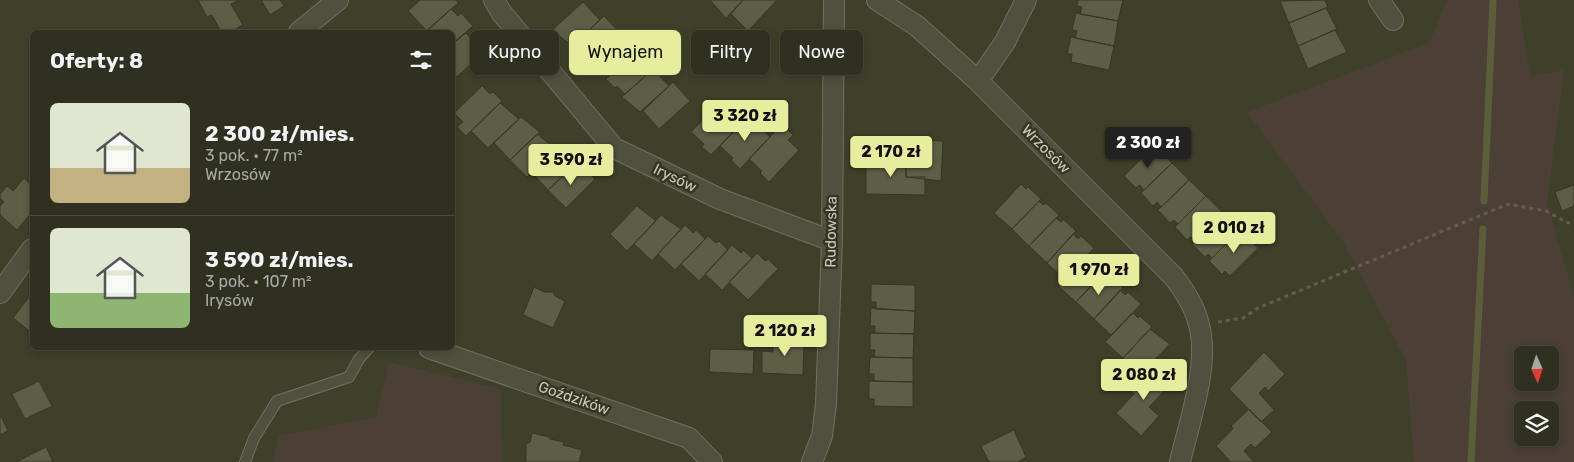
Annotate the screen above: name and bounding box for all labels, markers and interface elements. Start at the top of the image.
chip: Kupno [470,30,559,75]
chip: Wynajem [569,30,681,75]
chip: Filtry [691,30,770,75]
chip: Nowe [780,30,863,75]
icon: filters [407,46,435,74]
text: Oferty: 8 [50,48,143,73]
pin: 3 320 zł [693,100,797,142]
text: 3 320 zł [713,106,777,125]
text: 2 300 zł/mies. [205,121,354,146]
street label: Wrzosów [1018,121,1074,177]
icon: home [90,123,150,183]
pin: 2 300 zł [1096,126,1200,169]
text: 2 300 zł [1116,133,1180,152]
pin: 2 170 zł [839,136,943,178]
text: 2 170 zł [861,142,921,161]
pin: 3 590 zł [519,144,623,186]
text: 3 pok. · 77 m² [205,146,303,165]
text: 3 590 zł [539,150,603,169]
street label: Irysów [650,160,700,196]
text: Wrzosów [205,165,271,184]
street label: Rudowska [821,196,841,268]
pin: 2 010 zł [1182,212,1286,254]
text: 2 010 zł [1203,218,1265,237]
text: 3 590 zł/mies. [205,247,354,272]
icon: home [90,248,150,308]
pin: 1 970 zł [1047,254,1151,296]
text: 1 970 zł [1069,260,1129,279]
text: 3 pok. · 107 m² [205,272,311,291]
text: Irysów [205,291,254,310]
pin: 2 120 zł [733,314,837,357]
text: 2 120 zł [755,321,815,340]
north arrow [1514,346,1559,391]
map controls [1514,346,1559,446]
pin: 2 080 zł [1092,358,1196,401]
text: 2 080 zł [1112,365,1176,384]
street label: Goździków [536,377,612,419]
button: layers [1514,401,1559,446]

